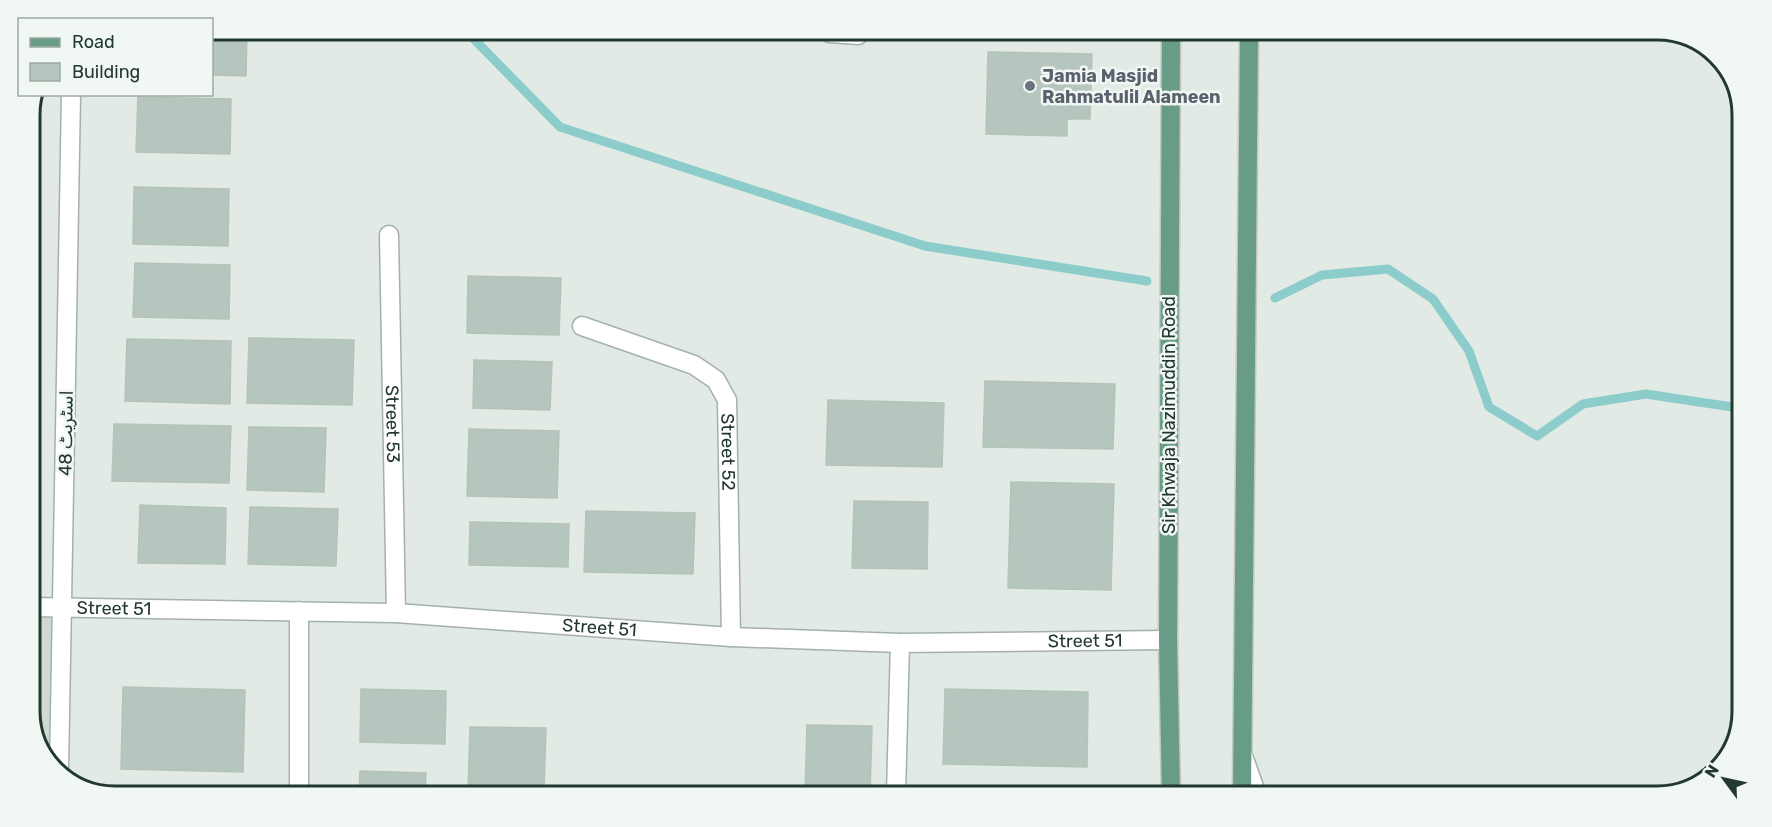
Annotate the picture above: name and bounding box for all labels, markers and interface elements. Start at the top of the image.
legend [18,18,213,96]
text: Road [72,31,115,53]
text: Building [72,61,140,83]
place label: Jamia Masjid Rahmatulil Alameen [1042,65,1221,108]
marker: Jamia Masjid Rahmatulil Alameen [1023,79,1037,93]
street label: Sir Khwaja Nazimuddin Road [1158,296,1180,534]
street label: Street 53 [381,385,404,463]
street label: اسٹریٹ 48 [54,390,78,476]
street label: Street 52 [716,413,740,491]
street label: Street 51 [76,597,151,620]
street label: Street 51 [561,614,637,641]
street label: Street 51 [1048,630,1122,652]
north arrow [1694,749,1754,809]
text: N [1701,761,1723,781]

